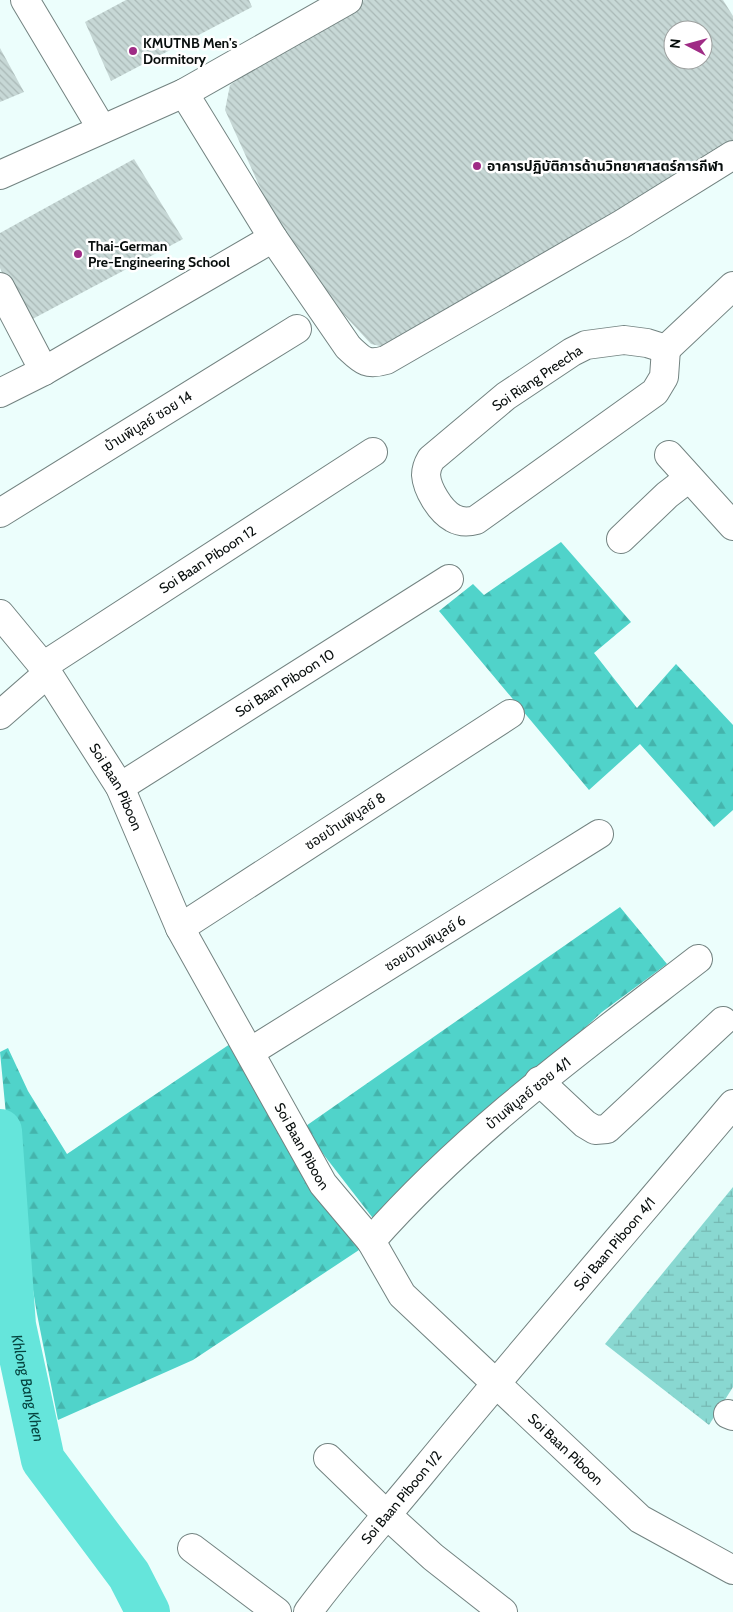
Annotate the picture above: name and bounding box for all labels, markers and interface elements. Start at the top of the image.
north arrow [663,20,713,70]
place label: KMUTNB Men's Dormitory [143,34,238,68]
text: N [666,38,685,50]
marker: KMUTNB Men's Dormitory [127,45,139,57]
place label: อาคารปฏิบัติการด้านวิทยาศาสตร์การกีฬา [487,157,724,175]
marker: อาคารปฏิบัติการด้านวิทยาศาสตร์การกีฬา [471,160,483,172]
place label: Thai-German Pre-Engineering School [88,237,230,271]
marker: Thai-German Pre-Engineering School [72,248,84,260]
street label: Soi Riang Preecha [488,341,586,415]
street label: บ้านพิบูลย์ ซอย 14 [101,387,195,455]
street label: Soi Baan Piboon 12 [156,521,259,597]
street label: Soi Baan Piboon 10 [232,645,338,721]
street label: Soi Baan Piboon [85,740,147,833]
street label: ซอยบ้านพิบูลย์ 8 [301,788,389,854]
street label: ซอยบ้านพิบูลย์ 6 [381,911,469,975]
street label: บ้านพิบูลย์ ซอย 4/1 [482,1053,574,1133]
street label: Soi Baan Piboon [270,1100,333,1194]
street label: Soi Baan Piboon 4/1 [569,1193,659,1294]
water label: Khlong Bang Khen [7,1333,48,1443]
street label: Soi Baan Piboon [524,1409,607,1489]
street label: Soi Baan Piboon 1/2 [357,1447,446,1548]

